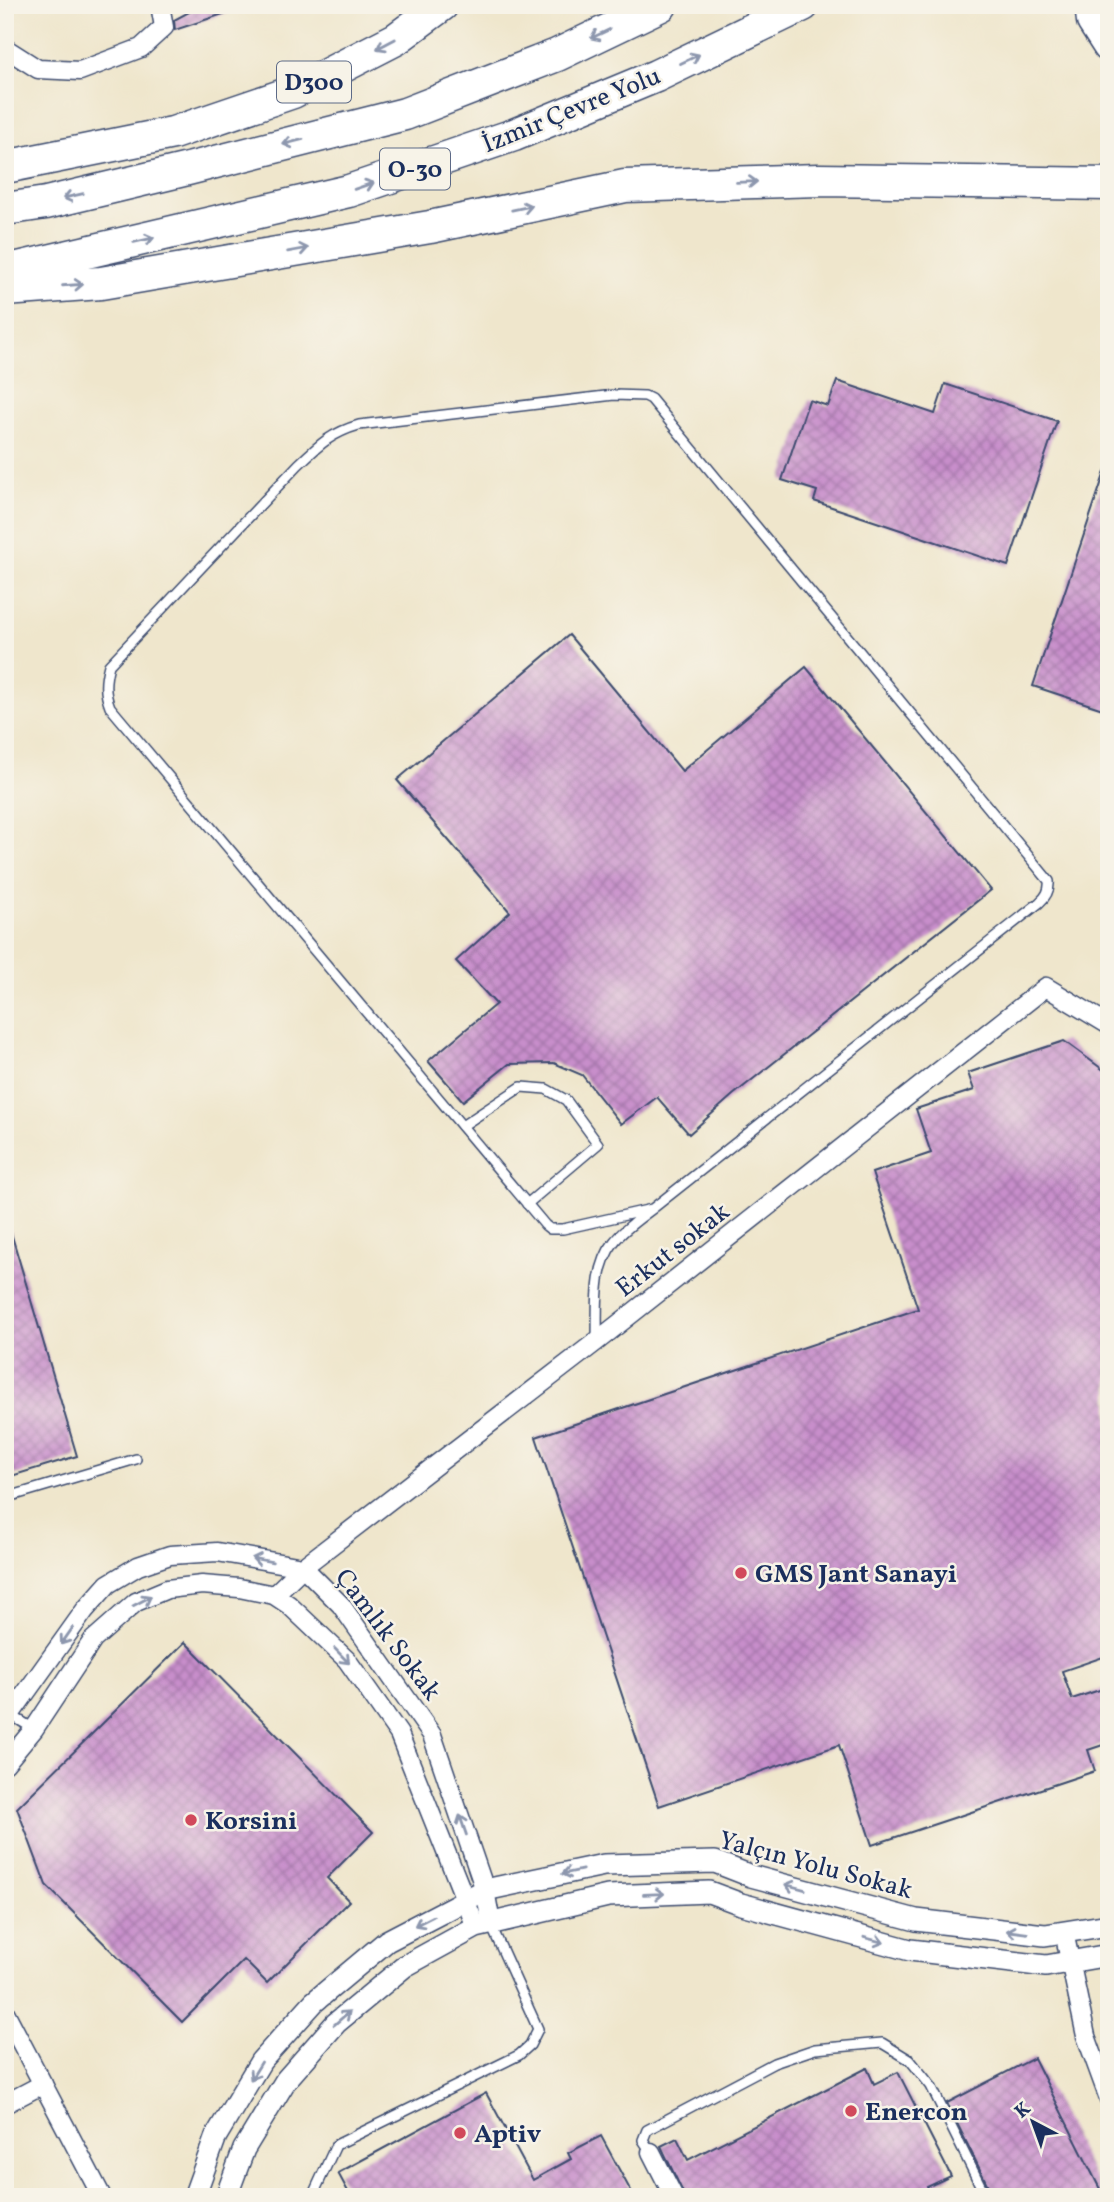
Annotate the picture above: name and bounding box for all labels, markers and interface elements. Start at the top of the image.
one-way arrow [590,28,611,42]
one-way arrow [377,37,397,51]
one-way arrow [679,52,700,65]
street label: İzmir Çevre Yolu [477,59,666,163]
road number: D300 [277,61,351,102]
one-way arrow [283,136,305,149]
road number: O-30 [380,148,450,190]
one-way arrow [735,176,758,189]
one-way arrow [353,179,375,191]
one-way arrow [62,191,84,204]
one-way arrow [510,201,533,215]
one-way arrow [132,233,154,246]
one-way arrow [286,243,309,256]
one-way arrow [62,278,84,291]
street label: Erkut sokak [609,1195,738,1307]
one-way arrow [251,1552,274,1566]
place label: GMS Jant Sanayi [755,1557,957,1593]
street label: Çamlık Sokak [326,1562,449,1709]
marker: GMS Jant Sanayi [733,1565,749,1581]
one-way arrow [131,1594,151,1608]
one-way arrow [60,1626,75,1645]
one-way arrow [334,1647,351,1664]
place label: Korsini [205,1804,297,1840]
marker: Korsini [183,1812,199,1828]
one-way arrow [456,1815,468,1837]
street label: Yalçın Yolu Sokak [715,1823,916,1909]
one-way arrow [561,1866,584,1880]
one-way arrow [784,1880,806,1893]
one-way arrow [642,1888,665,1901]
one-way arrow [414,1915,435,1929]
one-way arrow [1006,1925,1029,1938]
one-way arrow [862,1934,885,1947]
one-way arrow [333,2010,351,2026]
one-way arrow [248,2060,262,2080]
north arrow [998,2086,1068,2156]
place label: Enercon [865,2095,968,2131]
text: K [1009,2096,1037,2125]
marker: Enercon [843,2103,859,2119]
place label: Aptiv [474,2117,542,2153]
marker: Aptiv [452,2125,468,2141]

